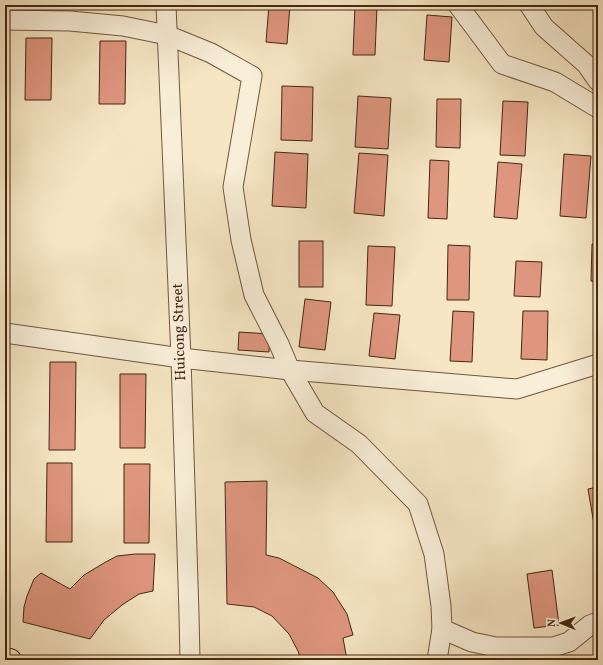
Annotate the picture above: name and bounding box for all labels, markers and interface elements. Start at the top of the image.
street label: Huicong Street [168,283,192,381]
north arrow [541,603,581,643]
text: N [545,619,560,627]

